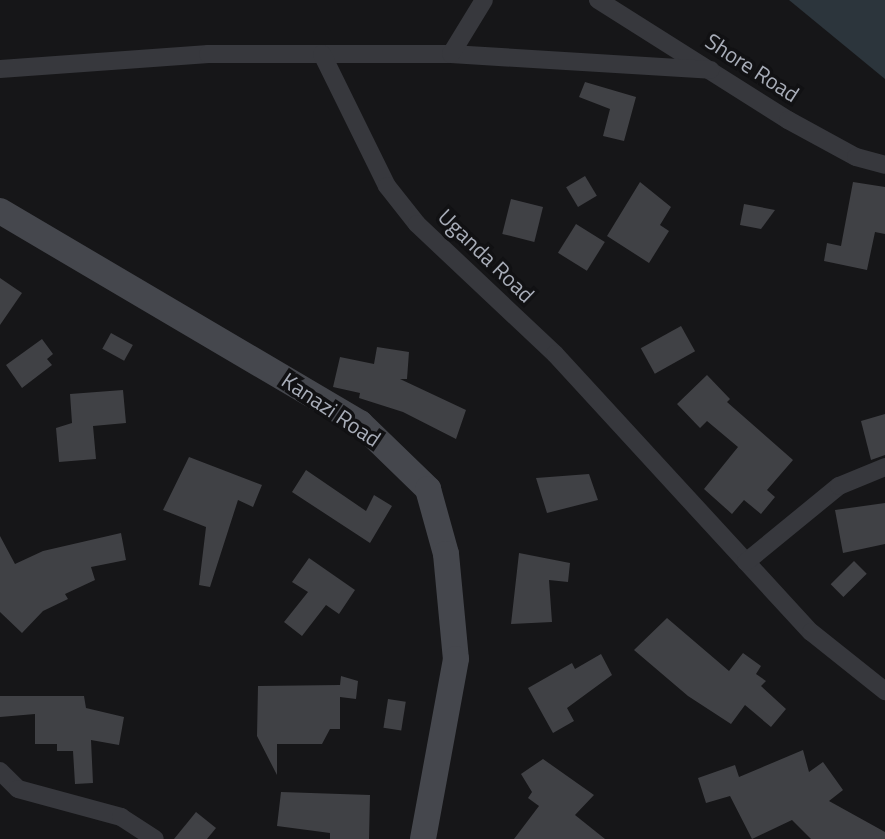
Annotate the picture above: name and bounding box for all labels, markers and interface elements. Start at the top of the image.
street label: Shore Road [700,28,804,108]
street label: Uganda Road [433,204,539,308]
street label: Kanazi Road [276,367,386,453]

